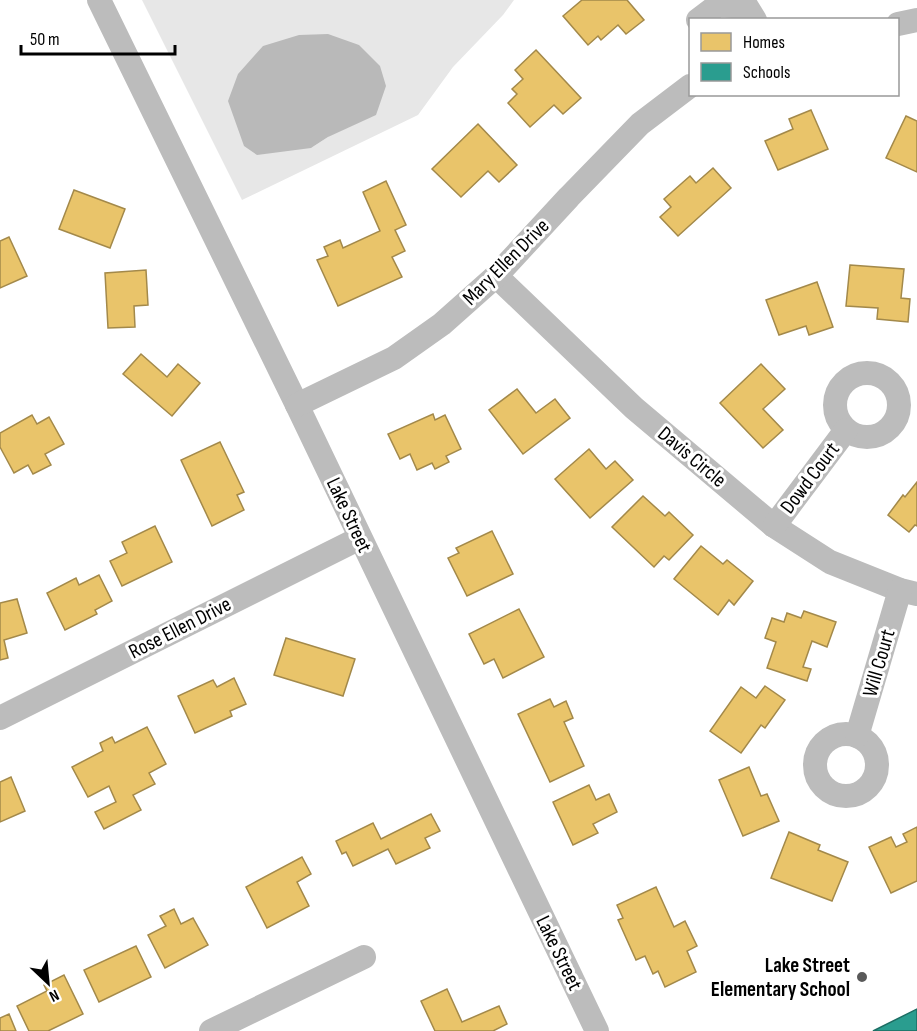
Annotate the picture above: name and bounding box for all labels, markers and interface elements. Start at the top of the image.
scale bar [21,18,176,56]
legend [689,18,899,96]
text: 50 m [30,29,60,50]
text: Homes [743,32,785,53]
text: Schools [743,62,790,83]
street label: Mary Ellen Drive [458,214,554,310]
street label: Davis Circle [653,421,731,493]
street label: Dowd Court [775,437,845,519]
street label: Lake Street [321,474,377,556]
street label: Rose Ellen Drive [125,592,235,664]
street label: Will Court [857,626,901,700]
street label: Lake Street [530,912,588,994]
north arrow [18,953,78,1013]
place label: Lake Street Elementary School [711,953,850,1002]
marker: Lake Street Elementary School [855,970,869,984]
text: N [46,985,62,1006]

